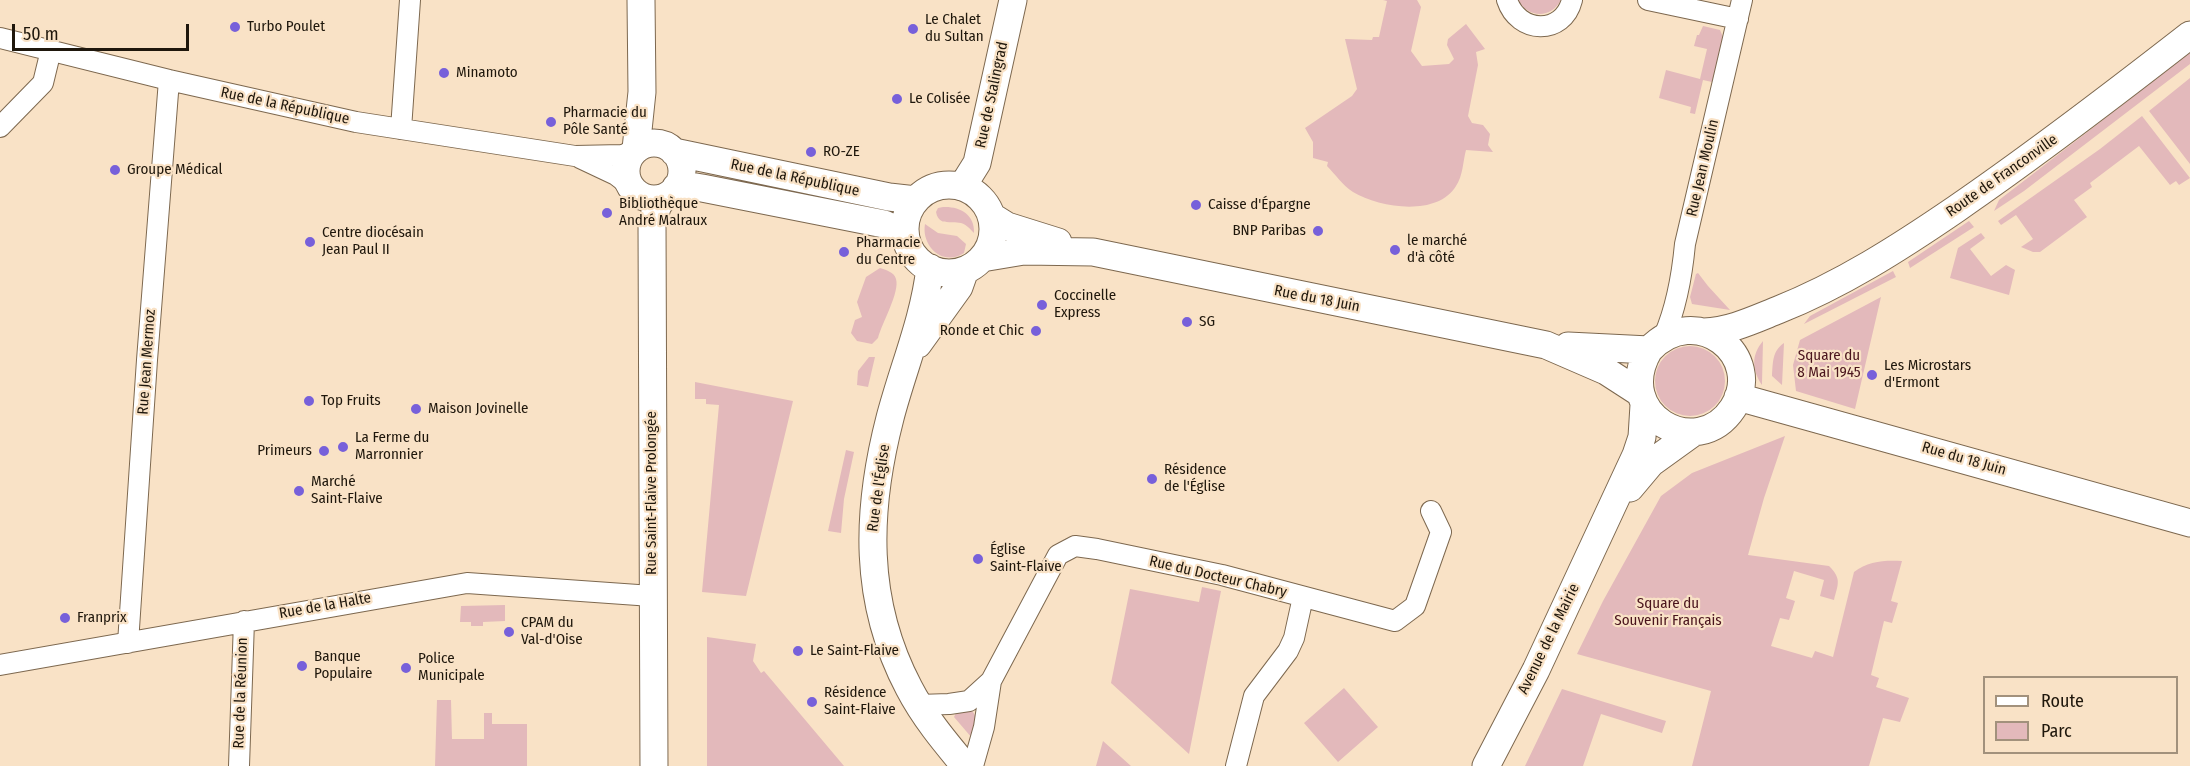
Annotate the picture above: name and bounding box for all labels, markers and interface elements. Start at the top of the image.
place label: Le Chalet du Sultan [925,11,984,46]
scale bar [15,12,192,50]
place label: Turbo Poulet [247,18,325,36]
marker: Turbo Poulet [228,20,242,34]
marker: Le Chalet du Sultan [906,22,920,36]
text: 50 m [23,23,59,45]
street label: Rue de Stalingrad [972,40,1012,150]
place label: Minamoto [456,64,518,82]
marker: Minamoto [437,66,451,80]
street label: Rue de la République [219,84,351,128]
place label: Le Colisée [909,90,970,108]
marker: Le Colisée [890,92,904,106]
place label: Pharmacie du Pôle Santé [563,104,647,139]
marker: Pharmacie du Pôle Santé [544,115,558,129]
street label: Rue Jean Moulin [1683,118,1723,218]
street label: Route de Franconville [1943,131,2061,221]
place label: RO-ZE [823,143,860,161]
marker: RO-ZE [804,145,818,159]
street label: Rue de la République [729,156,861,200]
place label: Groupe Médical [127,161,222,179]
marker: Groupe Médical [108,163,122,177]
place label: Bibliothèque André Malraux [619,195,707,230]
place label: Caisse d'Épargne [1208,196,1311,214]
marker: Caisse d'Épargne [1189,198,1203,212]
marker: Bibliothèque André Malraux [600,206,614,220]
place label: BNP Paribas [1232,222,1306,240]
place label: Centre diocésain Jean Paul II [322,224,424,259]
marker: BNP Paribas [1311,224,1325,238]
place label: le marché d'à côté [1407,232,1467,267]
place label: Pharmacie du Centre [856,234,921,269]
marker: Centre diocésain Jean Paul II [303,235,317,249]
marker: le marché d'à côté [1388,243,1402,257]
marker: Pharmacie du Centre [837,245,851,259]
street label: Rue du 18 Juin [1273,282,1361,316]
place label: Coccinelle Express [1054,287,1116,322]
marker: Coccinelle Express [1035,298,1049,312]
street label: Rue Jean Mermoz [134,309,160,415]
place label: SG [1199,313,1215,331]
marker: SG [1180,315,1194,329]
place label: Ronde et Chic [940,322,1024,340]
marker: Ronde et Chic [1029,324,1043,338]
park label: Square du 8 Mai 1945 [1797,347,1861,382]
place label: Les Microstars d'Ermont [1884,357,1971,392]
marker: Les Microstars d'Ermont [1865,368,1879,382]
place label: Top Fruits [321,392,381,410]
marker: Top Fruits [302,394,316,408]
place label: Maison Jovinelle [428,400,528,418]
marker: Maison Jovinelle [409,402,423,416]
street label: Rue Saint-Flaive Prolongée [643,411,661,575]
place label: La Ferme du Marronnier [355,429,429,464]
street label: Rue du 18 Juin [1920,438,2008,480]
marker: La Ferme du Marronnier [336,440,350,454]
place label: Primeurs [257,442,312,460]
street label: Rue de l'Église [864,443,894,533]
marker: Primeurs [317,444,331,458]
place label: Résidence de l'Église [1164,461,1226,496]
marker: Résidence de l'Église [1145,472,1159,486]
place label: Marché Saint-Flaive [311,473,383,508]
marker: Marché Saint-Flaive [292,484,306,498]
place label: Église Saint-Flaive [990,541,1062,576]
marker: Église Saint-Flaive [971,552,985,566]
street label: Rue du Docteur Chabry [1147,552,1289,602]
street label: Avenue de la Mairie [1514,581,1584,697]
street label: Rue de la Halte [278,589,372,623]
park label: Square du Souvenir Français [1614,595,1722,630]
place label: Franprix [77,609,127,627]
marker: Franprix [58,611,72,625]
place label: CPAM du Val-d'Oise [521,614,583,649]
marker: CPAM du Val-d'Oise [502,625,516,639]
street label: Rue de la Réunion [230,637,252,749]
place label: Le Saint-Flaive [810,642,899,660]
marker: Le Saint-Flaive [791,644,805,658]
place label: Banque Populaire [314,648,372,683]
place label: Police Municipale [418,650,485,685]
marker: Banque Populaire [295,659,309,673]
marker: Police Municipale [399,661,413,675]
legend [1983,676,2178,754]
place label: Résidence Saint-Flaive [824,684,896,719]
text: Route [2041,690,2084,712]
marker: Résidence Saint-Flaive [805,695,819,709]
text: Parc [2041,720,2072,742]

